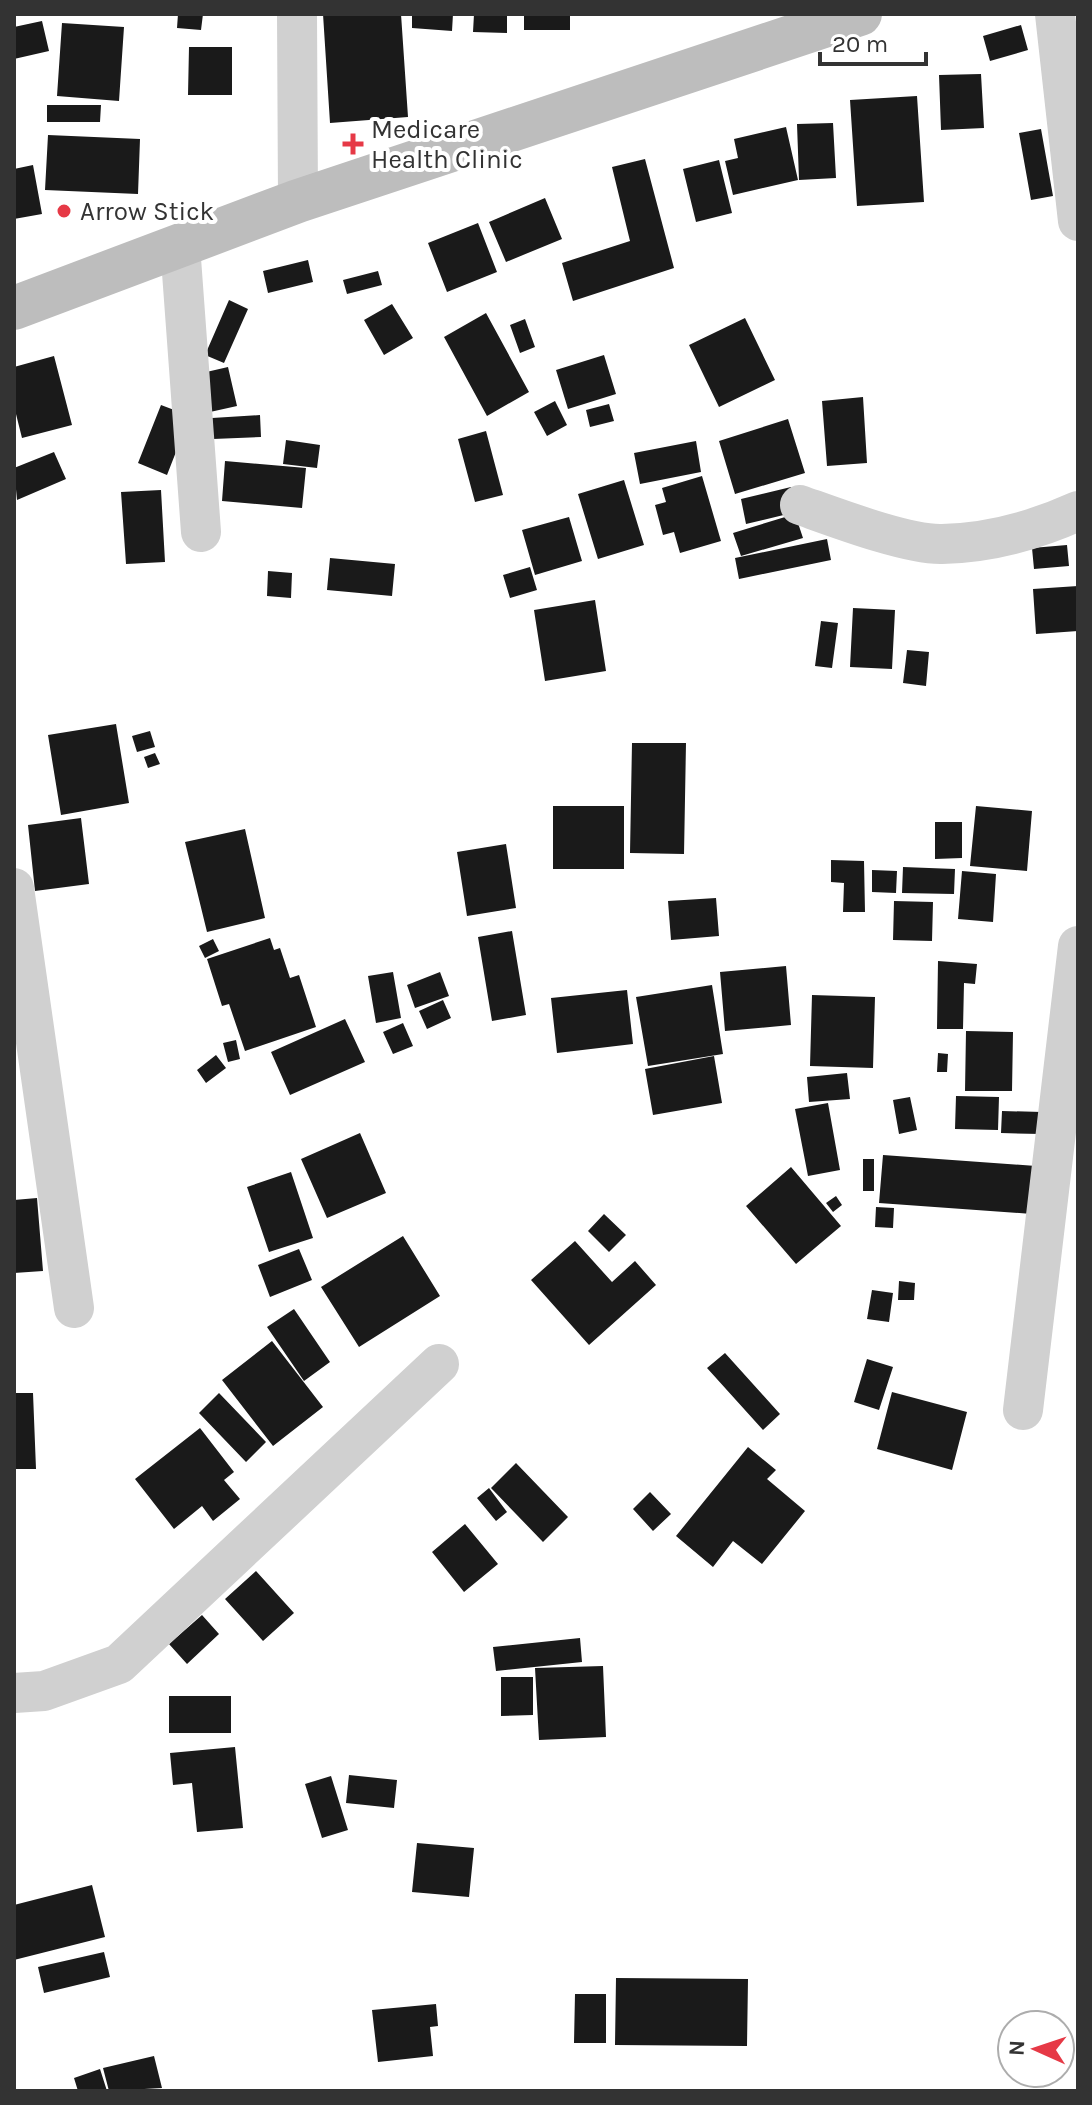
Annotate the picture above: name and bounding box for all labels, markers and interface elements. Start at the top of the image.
scale bar [820,16,926,66]
text: 20 m [832,30,888,58]
place label: Medicare Health Clinic [371,114,523,175]
marker: Medicare Health Clinic [342,133,364,155]
place label: Arrow Stick [80,196,214,227]
marker: Arrow Stick [55,202,73,220]
north arrow [996,2009,1076,2089]
text: N [1004,2039,1030,2057]

